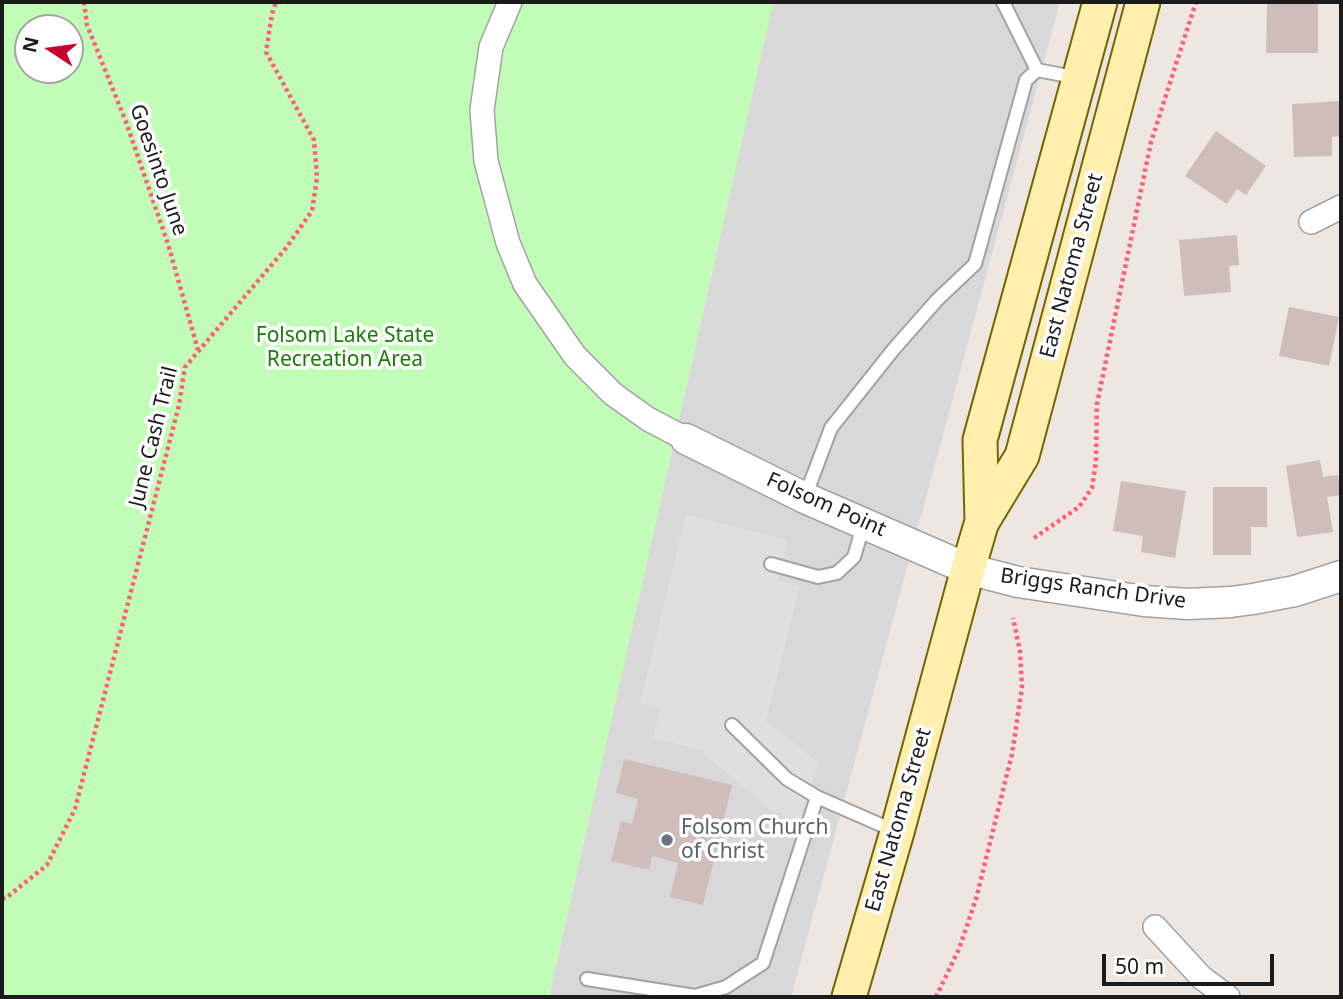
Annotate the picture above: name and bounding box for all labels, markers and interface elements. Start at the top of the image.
north arrow [14,14,84,84]
text: N [16,34,45,55]
street label: Goesinto June [124,101,192,239]
street label: East Natoma Street [1035,171,1109,361]
park label: Folsom Lake State Recreation Area [256,323,434,373]
street label: June Cash Trail [124,364,184,510]
street label: Folsom Point [762,467,890,543]
street label: Briggs Ranch Drive [998,563,1188,615]
street label: East Natoma Street [861,725,937,915]
place label: Folsom Church of Christ [681,815,828,865]
marker: Folsom Church of Christ [659,832,675,848]
scale bar [1105,940,1276,984]
text: 50 m [1115,952,1164,980]

